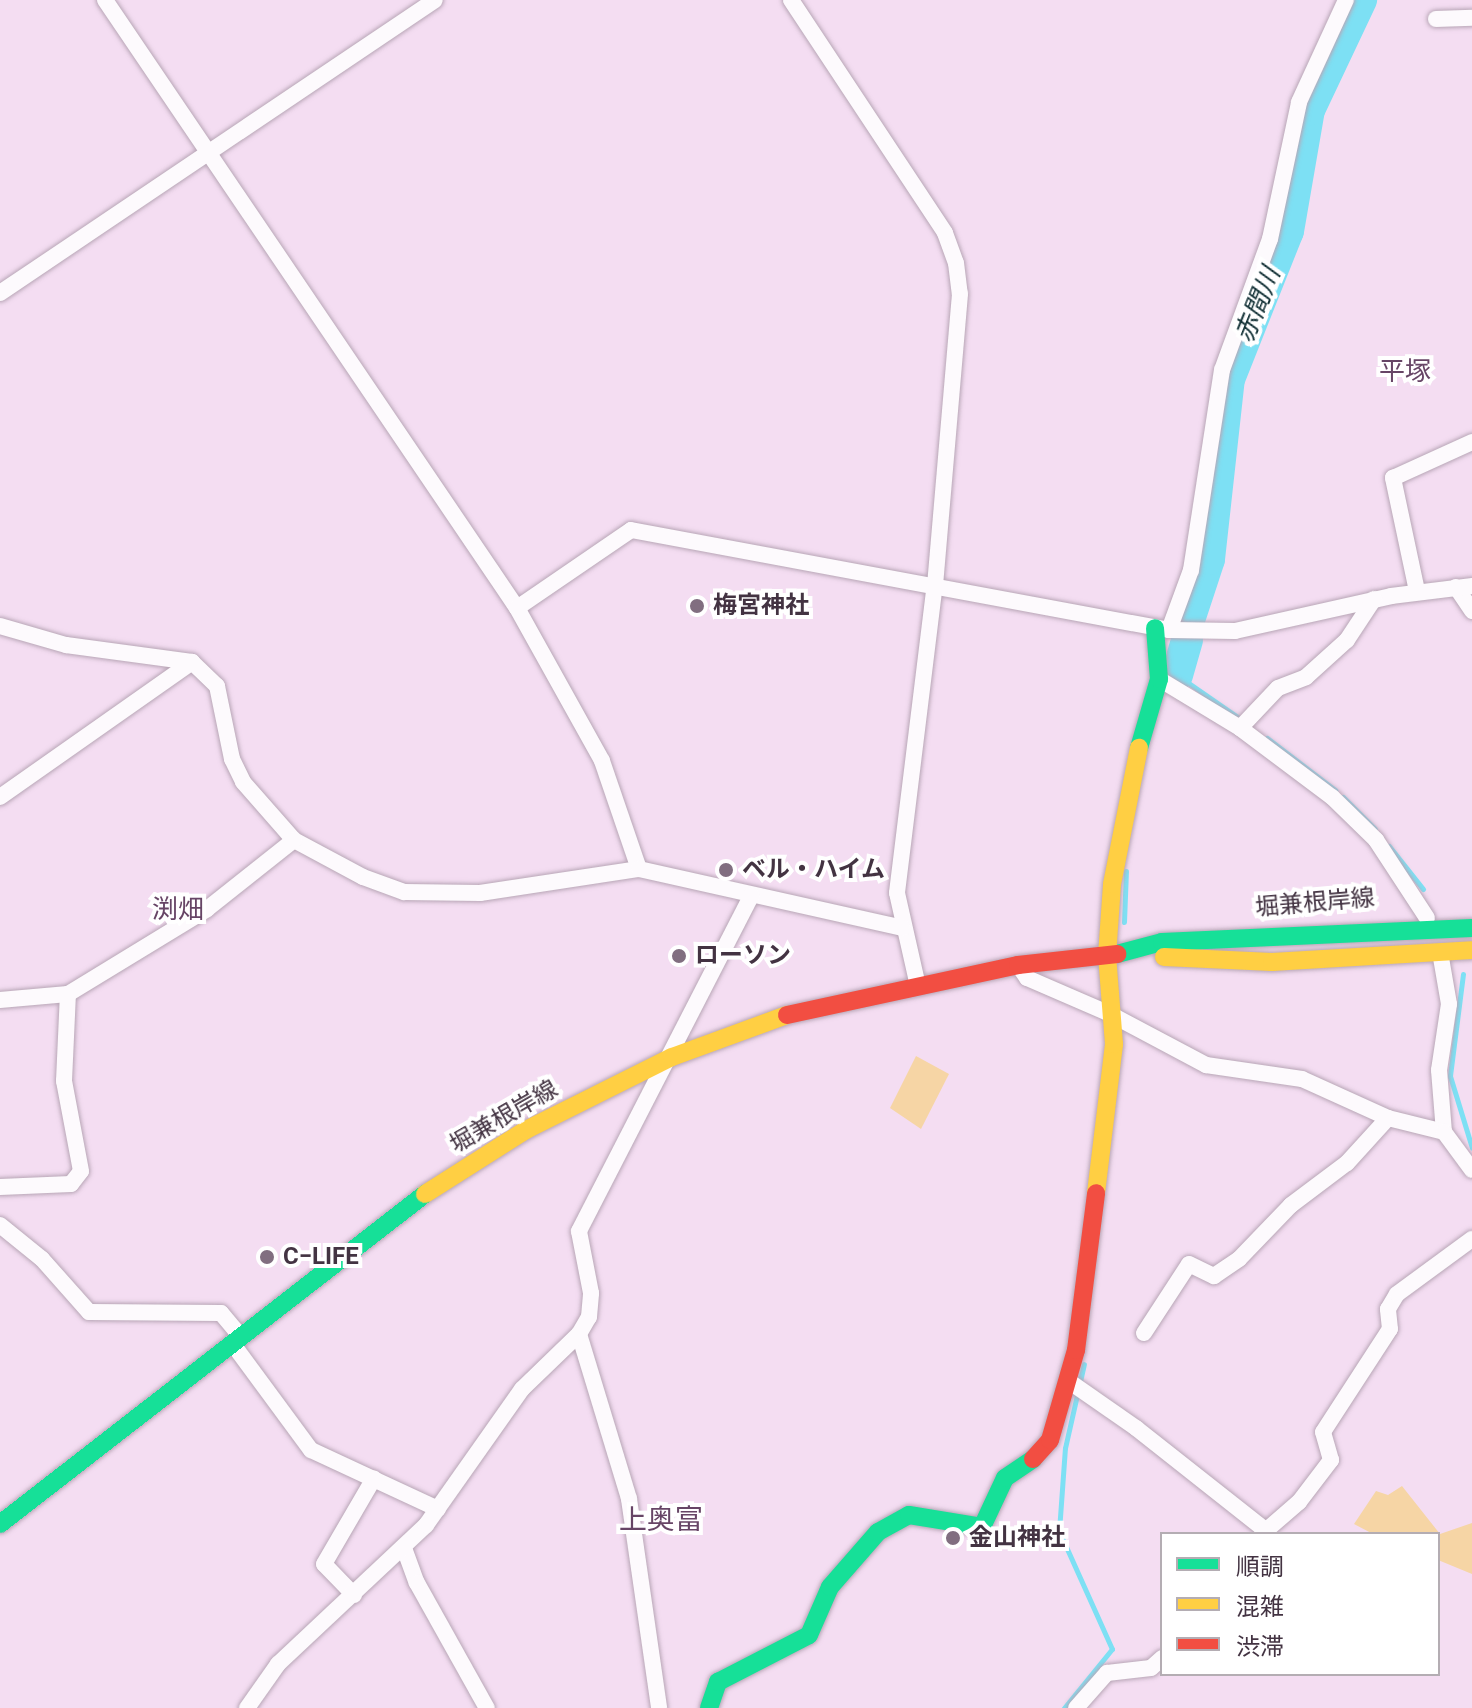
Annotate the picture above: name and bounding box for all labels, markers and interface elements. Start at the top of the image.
water label: 赤間川 [1229,263,1287,347]
district label: 平塚 [1379,356,1431,388]
place label: 梅宮神社 [713,592,809,620]
marker: 梅宮神社 [688,597,706,615]
place label: ベル・ハイム [742,856,886,884]
marker: ベル・ハイム [717,861,735,879]
street label: 堀兼根岸線 [1254,883,1376,923]
district label: 渕畑 [152,894,204,926]
place label: ローソン [695,942,791,970]
marker: ローソン [670,947,688,965]
street label: 堀兼根岸線 [445,1075,563,1159]
place label: C−LIFE [283,1243,359,1271]
marker: C−LIFE [258,1248,276,1266]
district label: 上奥富 [619,1503,703,1537]
place label: 金山神社 [969,1524,1065,1552]
marker: 金山神社 [944,1529,962,1547]
legend [1160,1532,1440,1676]
text: 順調 [1236,1553,1284,1581]
text: 混雑 [1236,1593,1284,1621]
text: 渋滞 [1236,1633,1284,1661]

